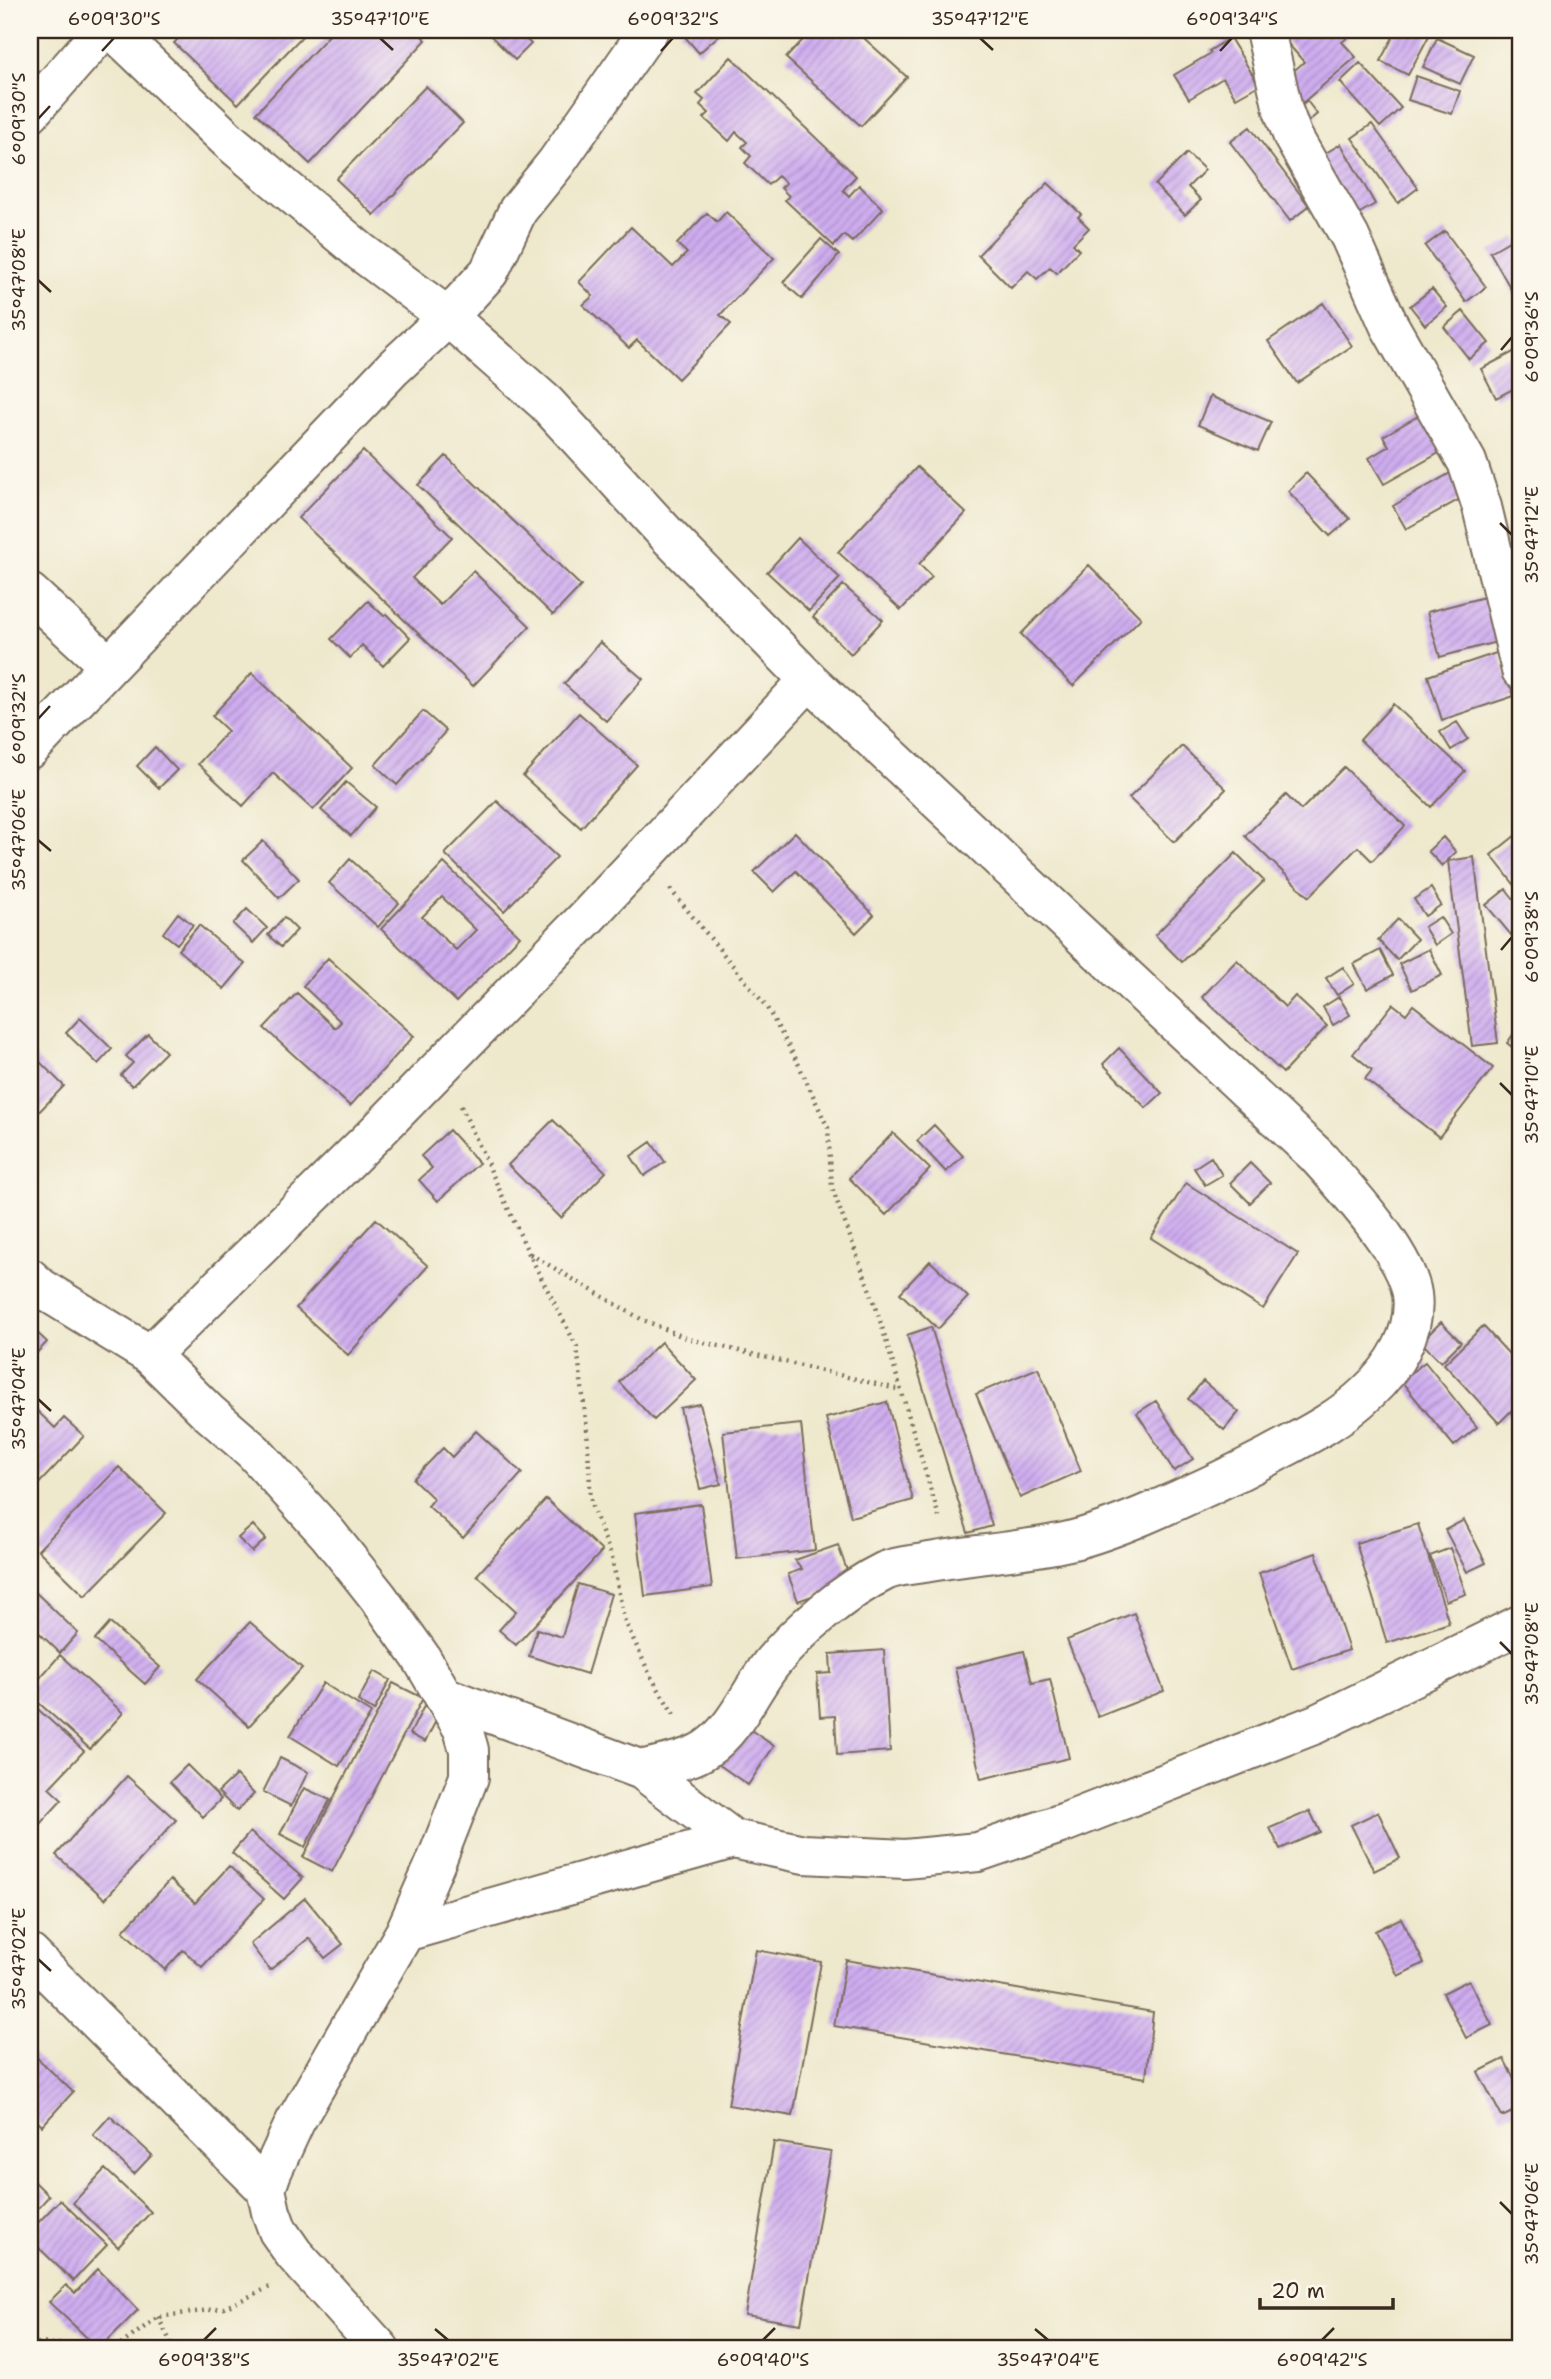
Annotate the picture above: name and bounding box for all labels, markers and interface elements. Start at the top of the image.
text: 6°09'30"S [68,7,160,31]
text: 35°47'10"E [330,7,430,31]
text: 6°09'32"S [627,7,719,31]
text: 35°47'12"E [931,7,1029,31]
text: 6°09'34"S [1186,7,1278,31]
text: 6°09'30"S [7,73,31,165]
text: 35°47'08"E [7,228,31,332]
text: 6°09'36"S [1520,291,1544,383]
text: 35°47'12"E [1520,486,1544,584]
text: 6°09'32"S [7,673,31,765]
text: 35°47'06"E [7,789,31,891]
text: 6°09'38"S [1520,891,1544,983]
text: 35°47'10"E [1520,1045,1544,1145]
text: 35°47'04"E [7,1347,31,1451]
text: 35°47'08"E [1520,1602,1544,1706]
text: 35°47'02"E [7,1908,31,2010]
text: 35°47'06"E [1520,2163,1544,2265]
scale bar [1260,2267,1394,2311]
text: 20 m [1271,2277,1325,2305]
text: 6°09'38"S [158,2348,250,2372]
text: 35°47'02"E [397,2348,499,2372]
text: 6°09'40"S [717,2348,809,2372]
text: 35°47'04"E [996,2348,1100,2372]
text: 6°09'42"S [1276,2348,1368,2372]

